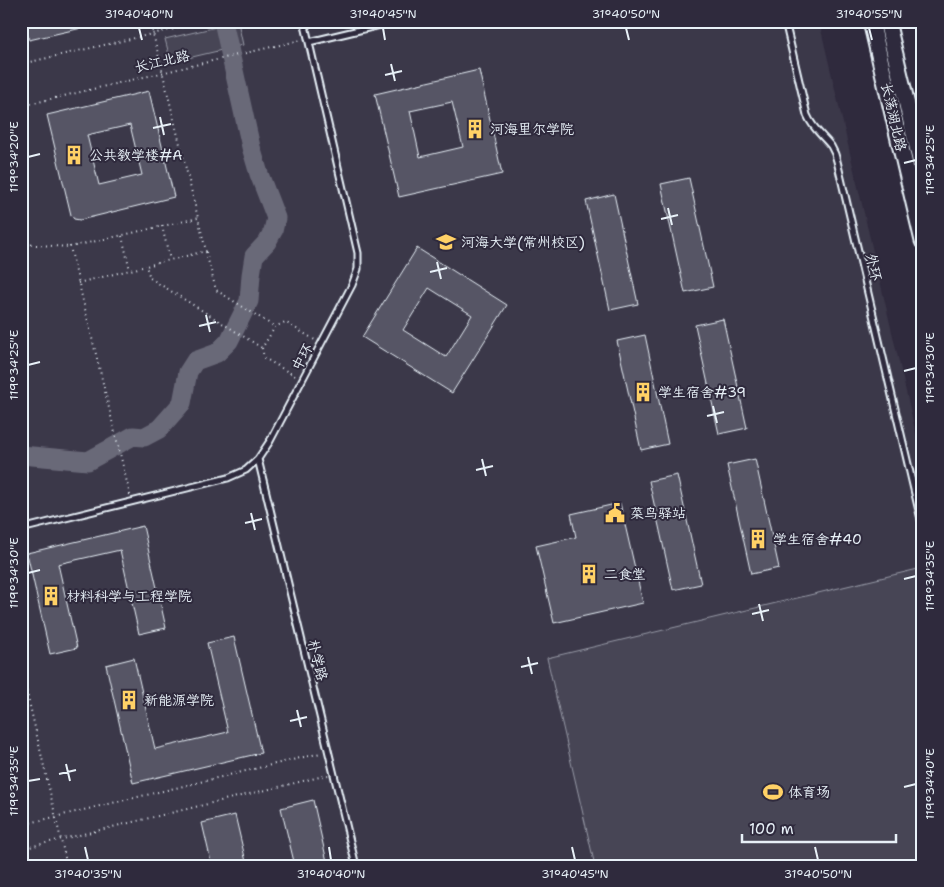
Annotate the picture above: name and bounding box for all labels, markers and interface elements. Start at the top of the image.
text: 31°40'40"N [104,6,174,22]
text: 31°40'45"N [349,6,417,22]
text: 31°40'50"N [592,6,660,22]
text: 31°40'55"N [835,6,903,22]
street label: 长江北路 [133,46,191,76]
street label: 长荡湖北路 [877,81,911,153]
building icon: 河海里尔学院 [464,118,486,140]
place label: 河海里尔学院 [490,120,574,138]
text: 119°34'20"E [6,121,22,193]
text: 119°34'25"E [922,125,938,195]
building icon: 公共教学楼#A [63,144,85,166]
place label: 公共教学楼#A [89,146,182,164]
school or university icon: 河海大学(常州校区) [435,231,457,253]
place label: 河海大学(常州校区) [461,233,585,251]
street label: 外环 [862,251,886,283]
text: 119°34'25"E [6,330,22,400]
text: 119°34'30"E [922,332,938,404]
street label: 中环 [287,340,317,374]
building icon: 学生宿舍#39 [632,381,654,403]
place label: 学生宿舍#39 [658,383,746,401]
public building icon: 菜鸟驿站 [604,502,626,524]
place label: 菜鸟驿站 [630,504,686,522]
building icon: 学生宿舍#40 [747,528,769,550]
place label: 学生宿舍#40 [773,530,862,548]
text: 119°34'30"E [6,537,22,609]
text: 119°34'35"E [922,541,938,611]
building icon: 二食堂 [578,563,600,585]
place label: 二食堂 [604,565,646,583]
building icon: 材料科学与工程学院 [40,585,62,607]
place label: 材料科学与工程学院 [66,587,192,605]
street label: 朴学路 [304,637,332,683]
building icon: 新能源学院 [118,689,140,711]
place label: 新能源学院 [144,691,214,709]
text: 119°34'35"E [6,746,22,816]
text: 119°34'40"E [922,748,938,820]
sports icon: 体育场 [762,781,784,803]
place label: 体育场 [788,783,830,801]
scale bar [742,812,895,844]
text: 100 m [749,819,794,839]
text: 31°40'35"N [54,866,122,882]
text: 31°40'40"N [296,866,366,882]
text: 31°40'45"N [541,866,609,882]
text: 31°40'50"N [784,866,852,882]

